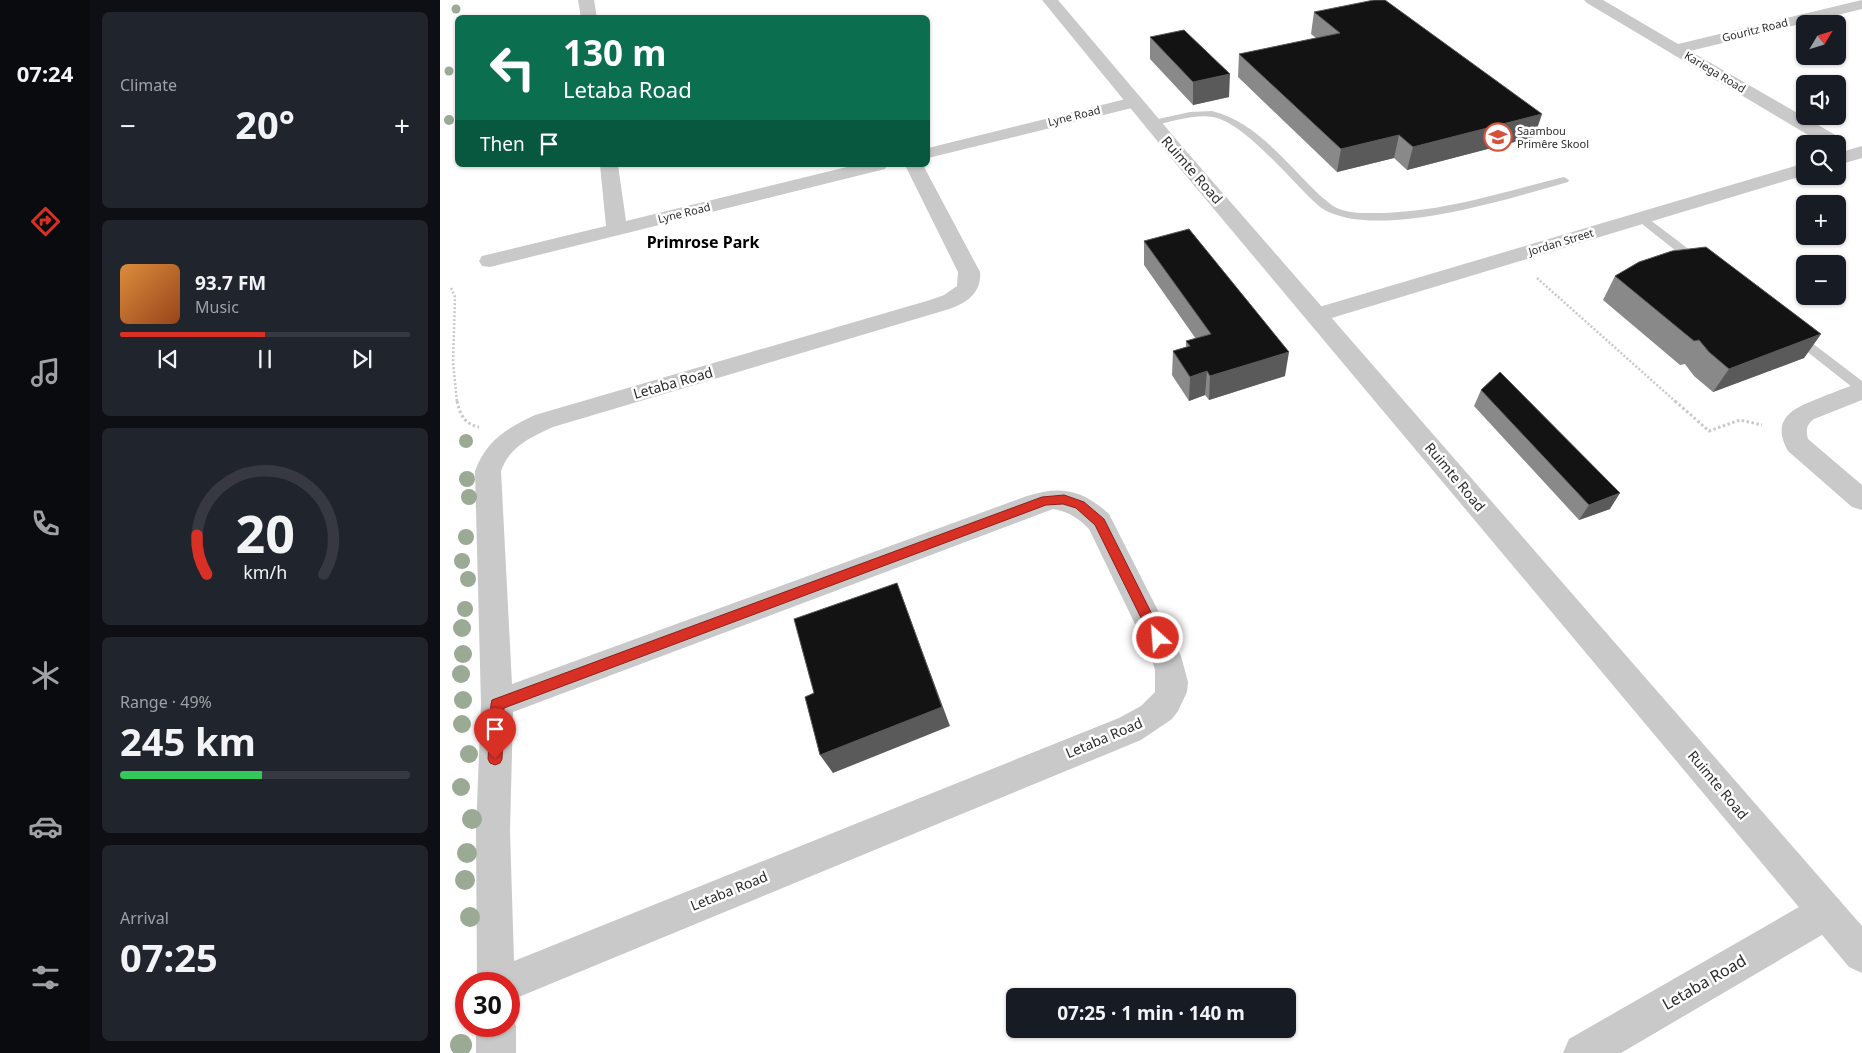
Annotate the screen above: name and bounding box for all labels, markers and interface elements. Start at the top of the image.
street label: Gouritz Road [1720,14,1789,45]
north arrow [1796,15,1846,65]
map controls [1796,15,1846,305]
text: 130 m [563,29,666,76]
icon: left [480,35,545,100]
street label: Kariega Road [1682,47,1749,96]
text: 07:24 [17,58,73,88]
text: Climate [120,74,177,96]
text: Letaba Road [563,74,692,104]
button: sound [1796,75,1846,125]
text: 20° [235,98,295,150]
street label: Lyne Road [1046,102,1102,129]
text: − [120,106,136,144]
text: + [394,106,410,144]
school or university icon: Saambou Primêre Skool [1483,122,1513,152]
place label: Saambou Primêre Skool [1517,123,1589,151]
icon: arrive [535,130,563,158]
text: Then [480,131,525,157]
street label: Ruimte Road [1158,132,1227,208]
button: search [1796,135,1846,185]
button: + [1796,195,1846,245]
street label: Lyne Road [656,199,712,226]
icon: directions [28,204,63,239]
street label: Jordan Street [1526,225,1595,259]
district label: Primrose Park [647,231,759,253]
button: − [1796,255,1846,305]
text: 93.7 FM [195,270,266,296]
text: Music [195,296,239,318]
icon: previous [154,345,182,373]
icon: pause [251,345,279,373]
icon: next [348,345,376,373]
icon: music [28,355,63,390]
street label: Letaba Road [631,362,715,403]
street label: Ruimte Road [1421,438,1490,515]
text: 20 [235,497,295,568]
icon: phone [28,506,63,541]
text: km/h [243,560,287,584]
position arrow [1131,611,1183,663]
icon: climate [28,658,63,693]
text: Range · 49% [120,691,212,713]
pin [474,708,516,759]
street label: Letaba Road [1062,713,1145,762]
text: 245 km [120,715,256,767]
icon: arrive [481,715,509,743]
street label: Ruimte Road [1684,746,1753,823]
icon: car [28,809,63,844]
street label: Letaba Road [687,866,770,915]
text: Arrival [120,907,169,929]
text: 07:25 [120,931,218,983]
street label: Letaba Road [1658,949,1750,1015]
icon: filters [28,960,63,995]
speed limit sign: 30 [455,972,520,1037]
text: 07:25 · 1 min · 140 m [1057,1000,1245,1026]

